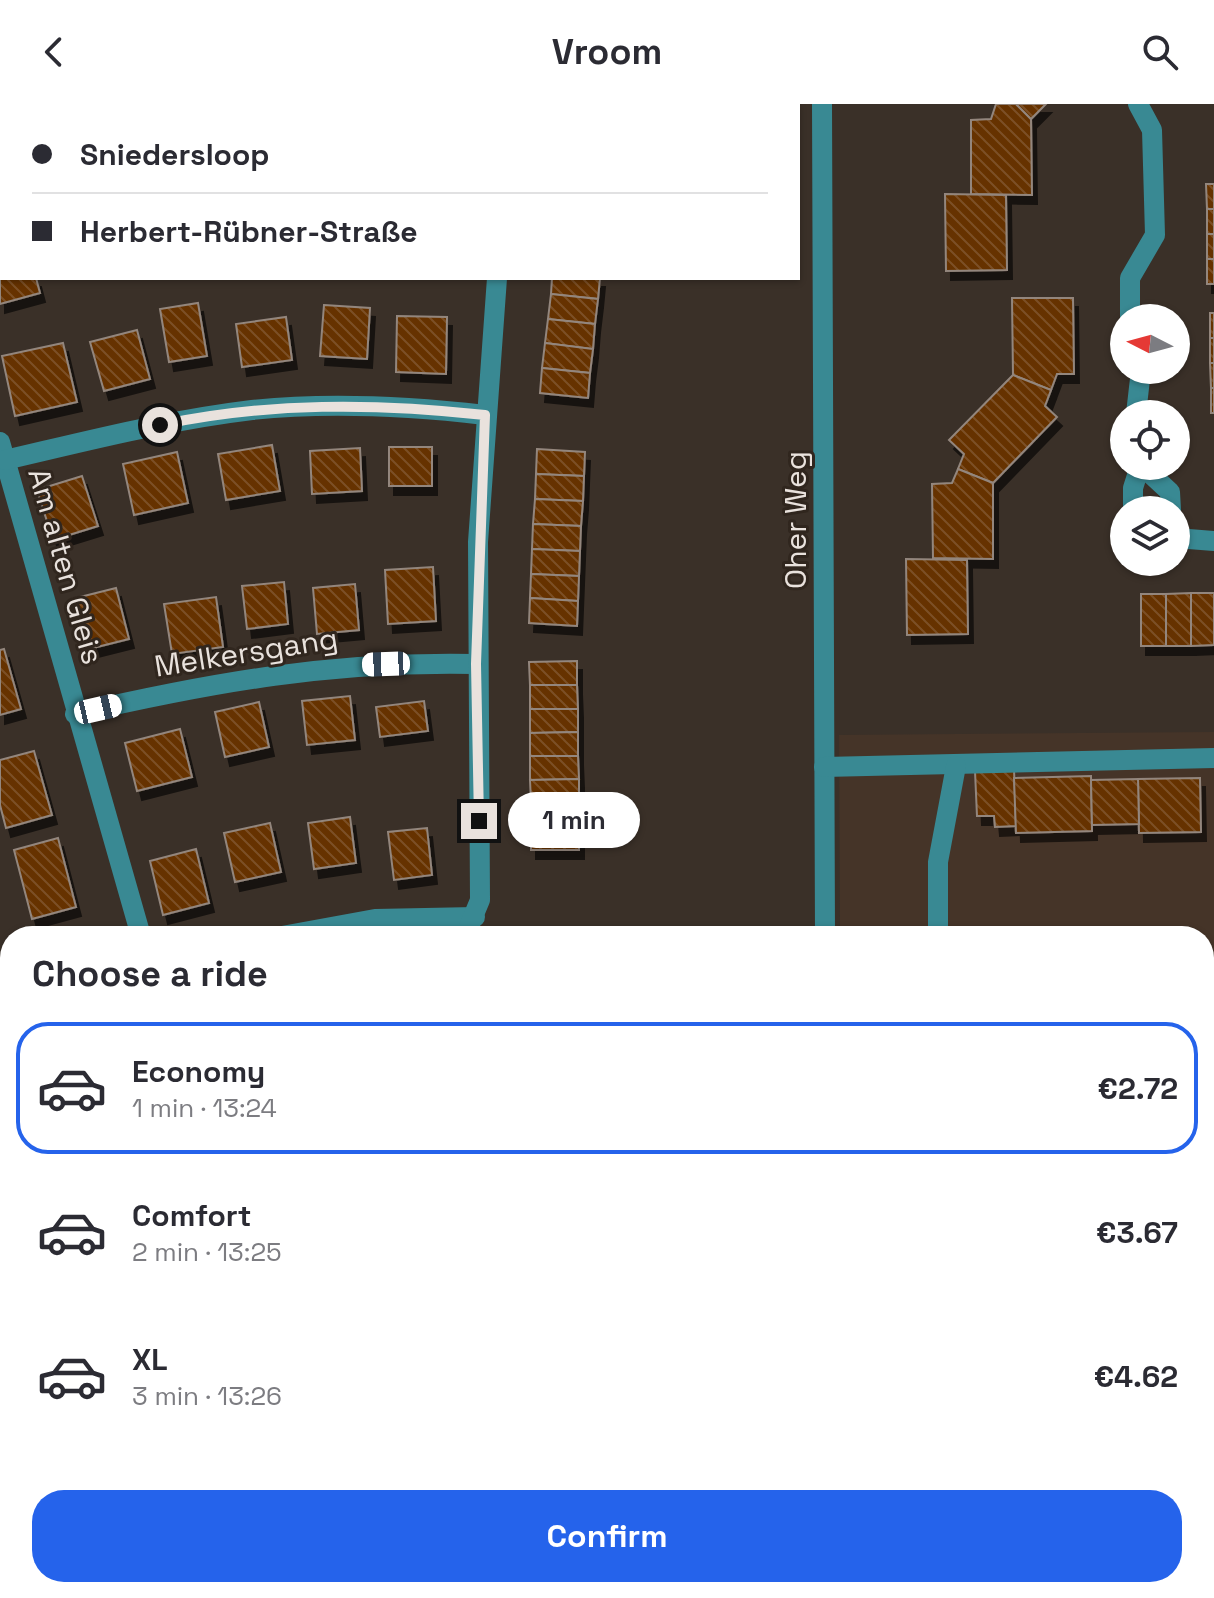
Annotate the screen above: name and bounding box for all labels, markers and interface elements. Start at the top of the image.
text: Vroom [552,29,662,75]
icon: back [32,30,76,74]
icon: search [1138,30,1182,74]
text: Sniedersloop [80,135,269,174]
text: Herbert-Rübner-Straße [80,212,418,251]
north arrow [1110,304,1190,384]
map controls [1110,304,1190,576]
button: locate [1110,400,1190,480]
route start [142,407,178,443]
street label: Oher Weg [776,451,815,589]
street label: Am alten Gleis [19,463,113,669]
button: layers [1110,496,1190,576]
street label: Melkersgang [152,618,340,686]
car [362,651,410,677]
car [72,692,124,726]
callout: 1 min [507,793,639,849]
route end [461,803,497,839]
text: 1 min [542,803,606,837]
text: Choose a ride [32,951,268,997]
icon: car [36,1052,108,1124]
text: Economy [132,1052,265,1091]
text: €2.72 [1098,1069,1178,1108]
text: 1 min · 13:24 [132,1091,277,1125]
icon: car [36,1196,108,1268]
text: Comfort [132,1196,251,1235]
text: €3.67 [1096,1213,1178,1252]
text: 2 min · 13:25 [132,1235,282,1269]
icon: car [36,1340,108,1412]
text: XL [132,1340,168,1379]
text: €4.62 [1094,1357,1178,1396]
text: 3 min · 13:26 [132,1379,282,1413]
button: Confirm [32,1490,1182,1582]

